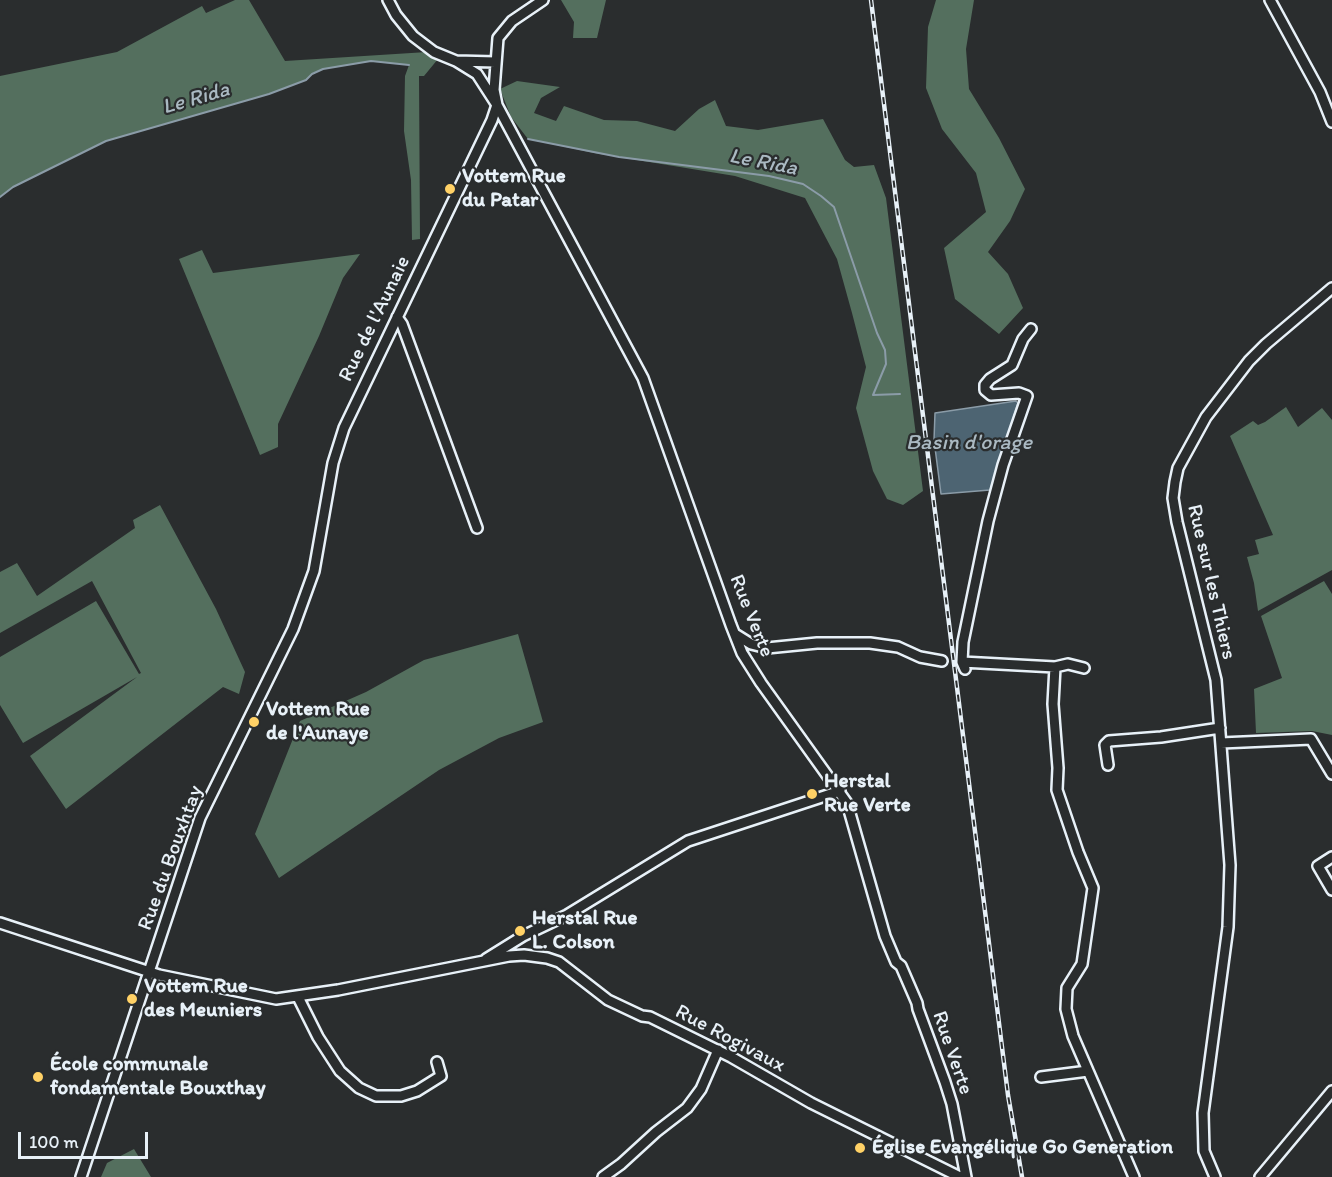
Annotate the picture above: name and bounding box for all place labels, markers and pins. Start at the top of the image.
place label: Vottem Rue du Patar [462,164,566,214]
marker: Vottem Rue du Patar [443,182,457,196]
place label: Vottem Rue de l'Aunaye [266,697,370,747]
marker: Vottem Rue de l'Aunaye [247,715,261,729]
place label: Herstal Rue Verte [824,769,911,819]
marker: Herstal Rue Verte [805,787,819,801]
place label: Herstal Rue L. Colson [532,906,637,956]
marker: Herstal Rue L. Colson [513,924,527,938]
place label: Vottem Rue des Meuniers [144,974,262,1024]
marker: Vottem Rue des Meuniers [125,992,139,1006]
place label: École communale fondamentale Bouxthay [50,1052,266,1102]
marker: École communale fondamentale Bouxthay [31,1070,45,1084]
place label: Église Evangélique Go Generation [872,1135,1173,1161]
marker: Église Evangélique Go Generation [853,1141,867,1155]

